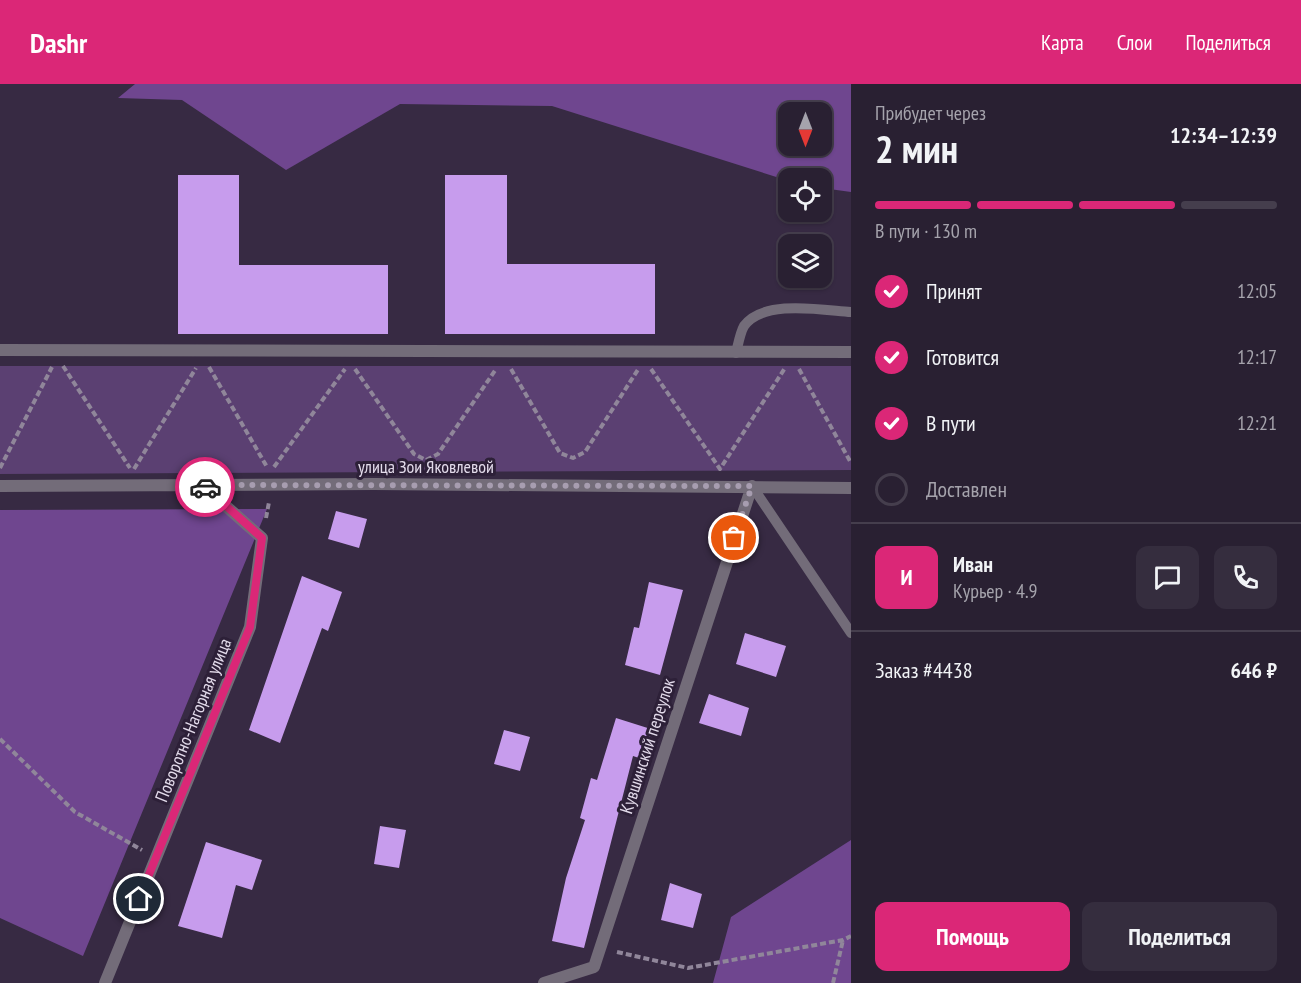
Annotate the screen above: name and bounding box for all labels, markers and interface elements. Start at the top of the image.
text: Dashr [30,24,87,61]
text: Карта [1041,29,1084,56]
text: Слои [1117,29,1152,56]
text: Поделиться [1185,29,1271,56]
text: Прибудет через [875,100,986,126]
north arrow [778,102,832,156]
map controls [778,102,832,288]
text: 12:34–12:39 [1170,121,1277,149]
text: 2 мин [875,123,958,174]
button: locate [778,168,832,222]
text: В пути · 130 m [875,218,977,244]
button: layers [778,234,832,288]
icon: check [875,275,908,308]
text: Принят [926,277,982,305]
text: 12:05 [1237,278,1277,304]
icon: check [875,341,908,374]
text: Готовится [926,343,999,371]
text: 12:17 [1237,344,1277,370]
icon: check [875,407,908,440]
text: В пути [926,409,976,437]
text: 12:21 [1237,410,1277,436]
street label: улица Зои Яковлевой [358,455,494,478]
courier [175,457,235,517]
icon: car [189,471,222,504]
text: Доставлен [926,475,1007,503]
pin [708,512,759,563]
icon: bag [717,521,750,554]
button: chat [1136,546,1199,609]
button: phone [1214,546,1277,609]
text: Иван [953,550,993,578]
text: И [900,563,913,591]
text: Курьер · 4.9 [953,578,1038,604]
street label: Поворотно-Нагорная улица [150,635,236,805]
text: Заказ #4438 [875,656,973,684]
text: 646 ₽ [1230,656,1277,684]
street label: Кувшинский переулок [614,675,680,817]
pin [113,873,164,924]
icon: home [122,882,155,915]
button: Помощь [875,902,1070,971]
button: Поделиться [1082,902,1277,971]

